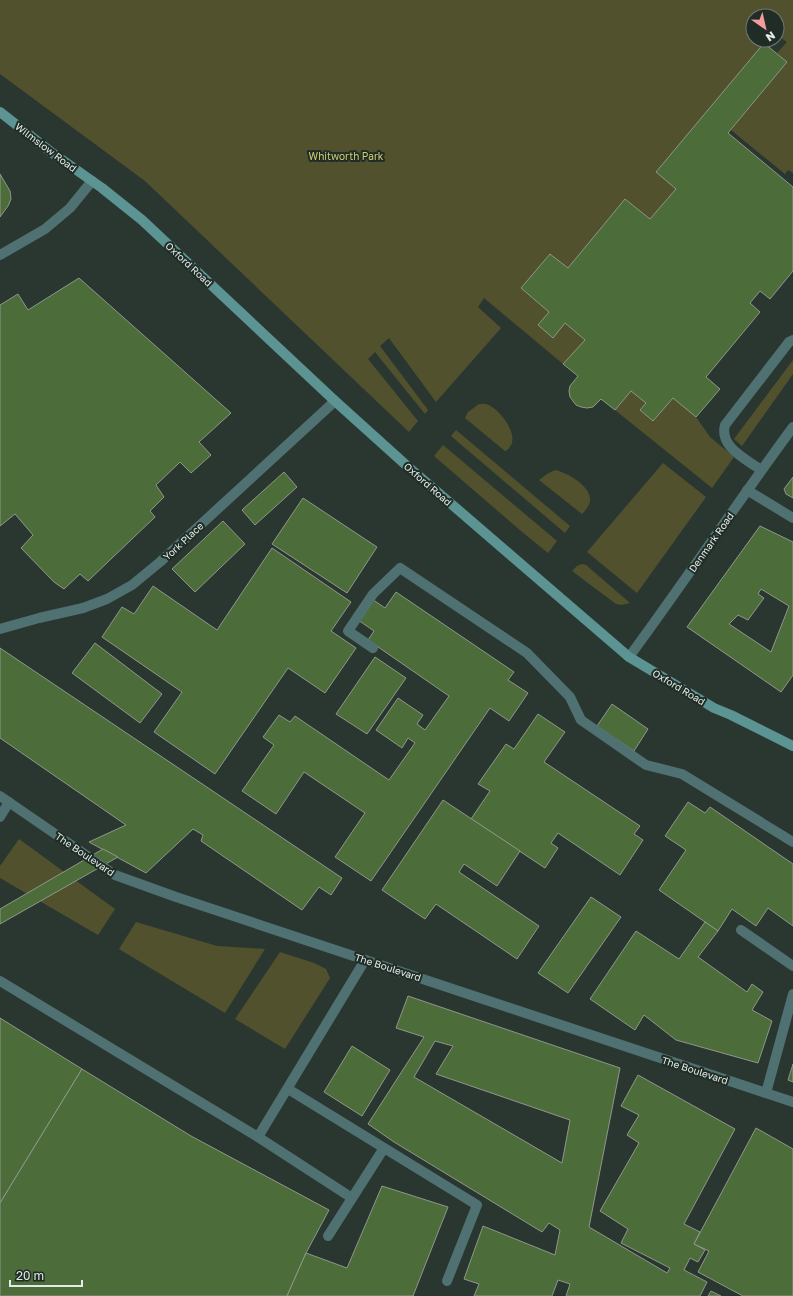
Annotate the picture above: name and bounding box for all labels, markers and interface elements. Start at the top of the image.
north arrow [745,8,785,48]
text: N [764,29,778,44]
street label: Wilmslow Road [13,120,79,174]
park label: Whitworth Park [309,150,384,162]
street label: Oxford Road [163,239,215,289]
street label: Oxford Road [402,460,454,508]
street label: Denmark Road [686,510,736,574]
street label: York Place [161,519,206,563]
street label: Oxford Road [650,667,708,707]
street label: The Boulevard [53,830,117,878]
street label: The Boulevard [353,951,423,983]
street label: The Boulevard [660,1054,730,1086]
scale bar [10,1262,82,1288]
text: 20 m [16,1268,44,1283]

